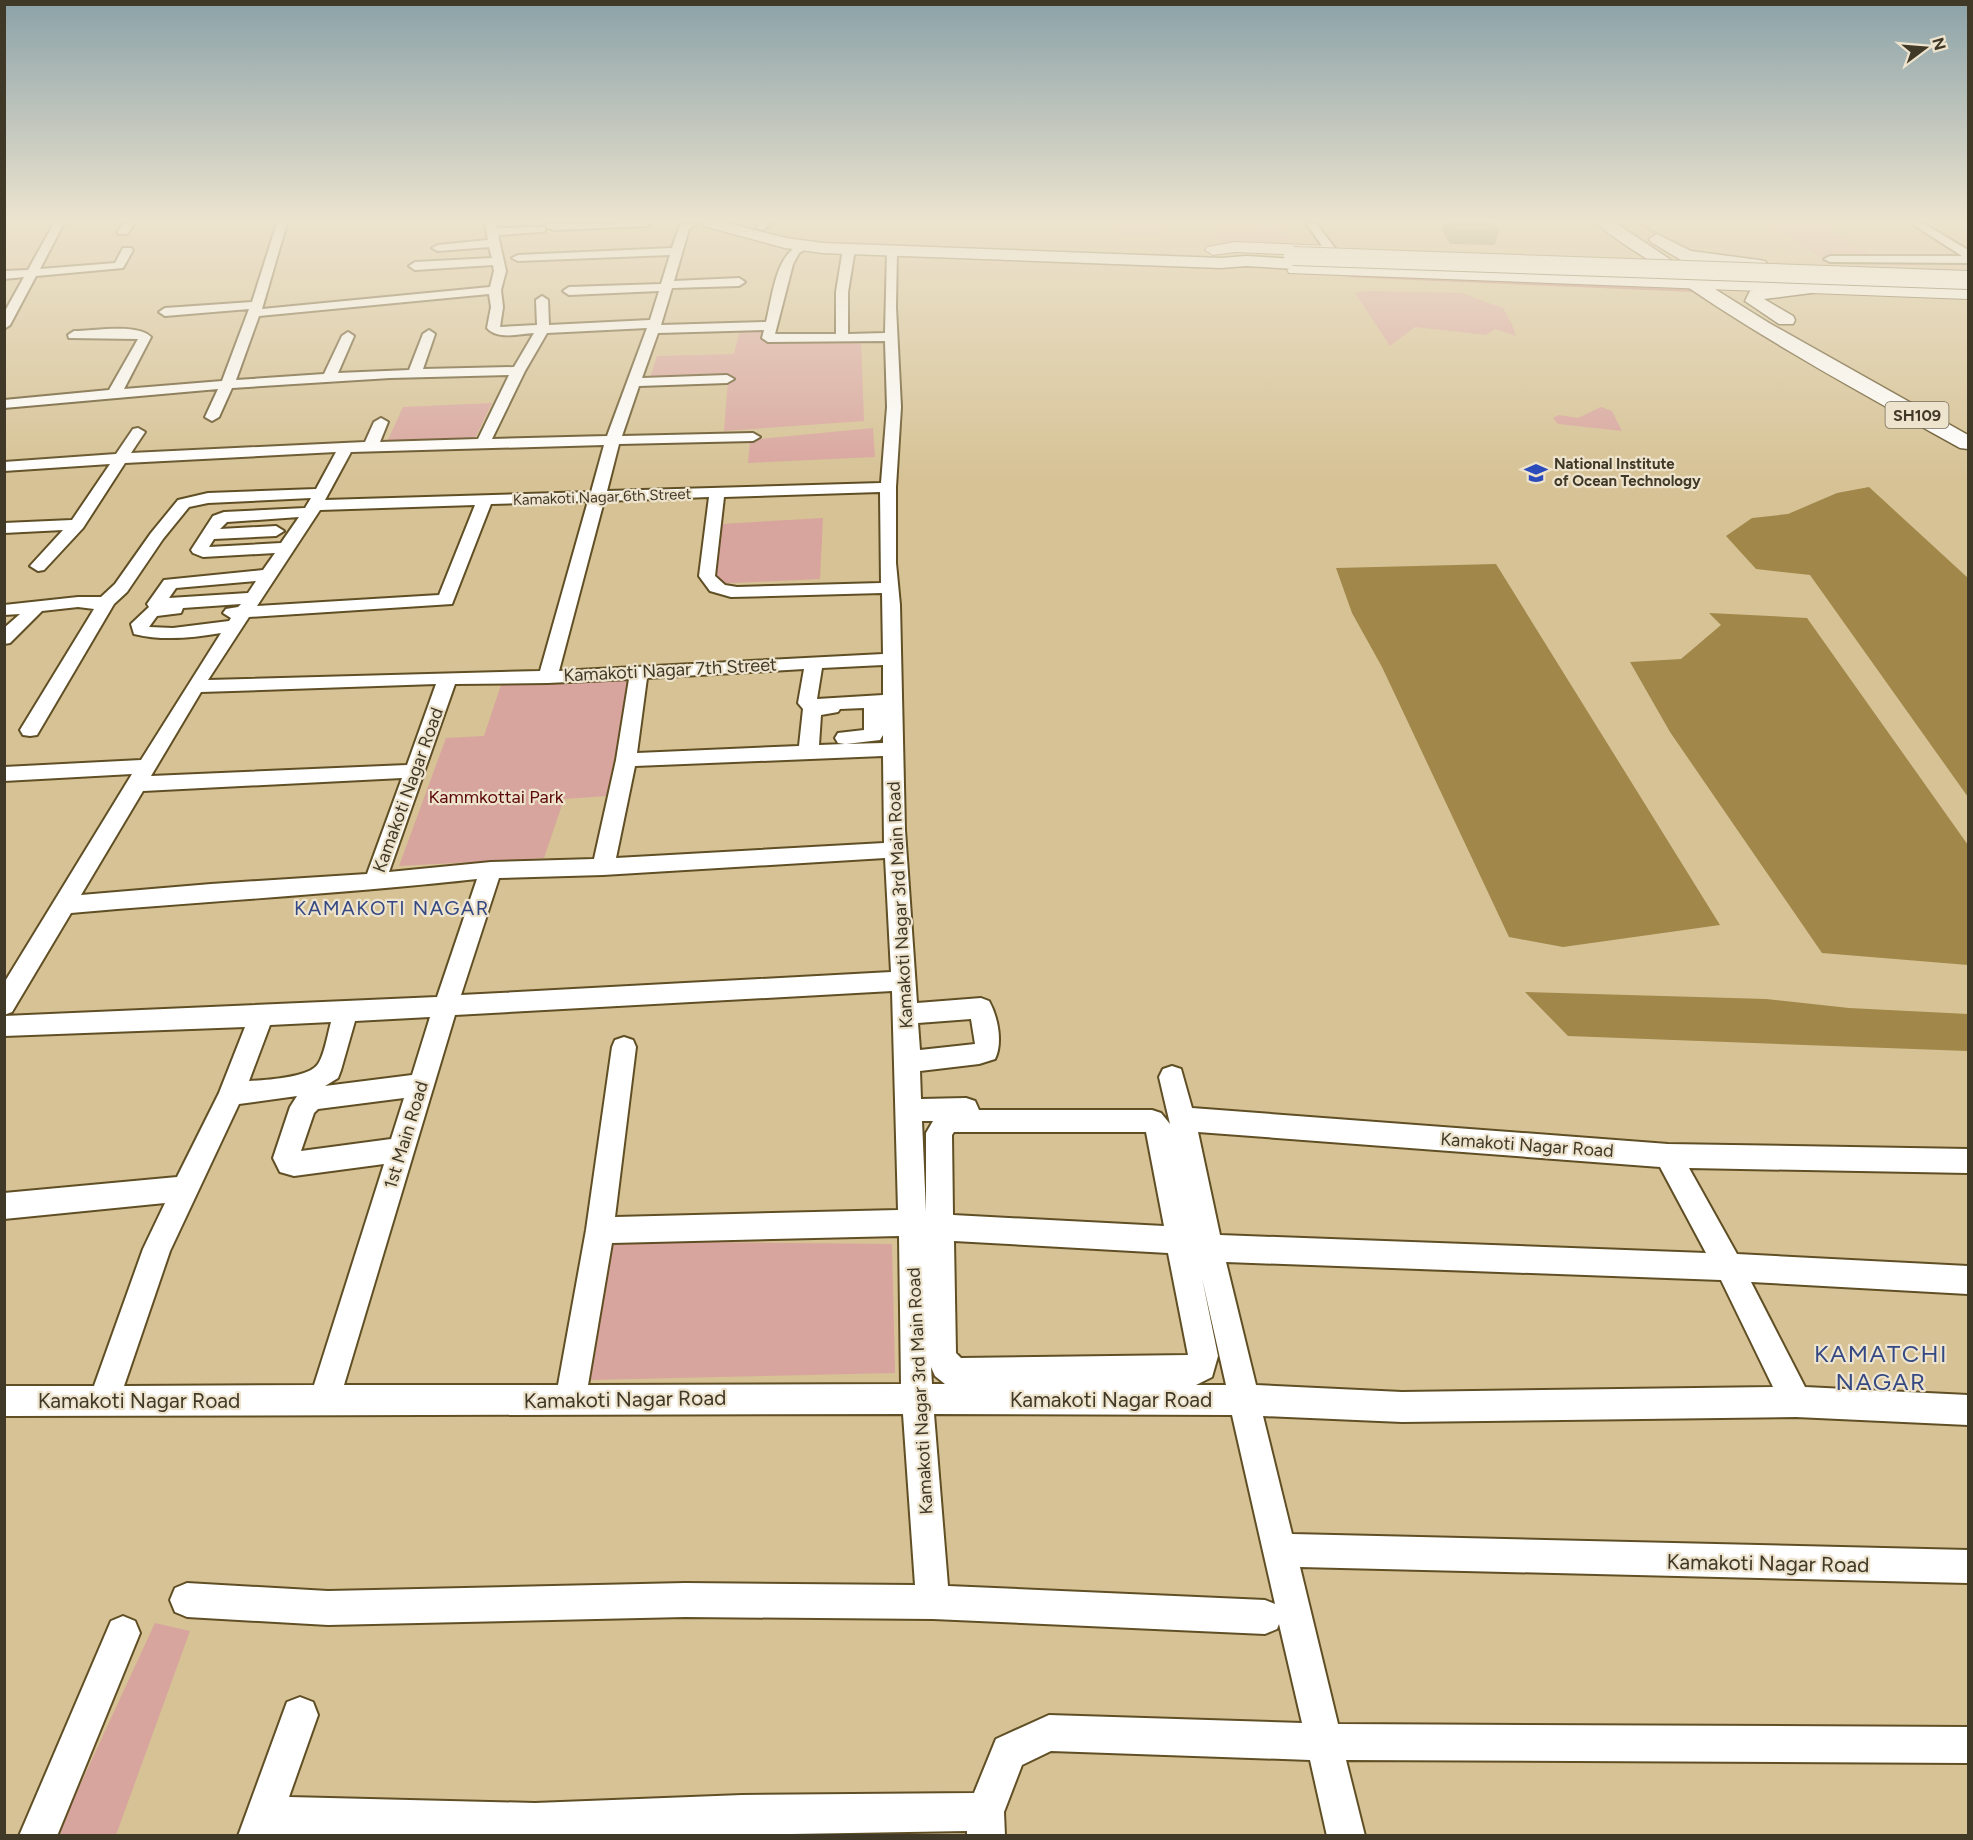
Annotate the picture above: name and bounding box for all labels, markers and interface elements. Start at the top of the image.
north arrow [1895,18,1955,78]
text: N [1928,35,1950,53]
road number: SH109 [1886,402,1948,428]
place label: National Institute of Ocean Technology [1554,455,1701,490]
school or university icon: National Institute of Ocean Technology [1523,460,1549,486]
street label: Kamakoti Nagar 6th Street [512,485,692,509]
street label: Kamakoti Nagar 7th Street [563,653,777,687]
street label: Kamakoti Nagar Road [368,705,448,875]
street label: Kamakoti Nagar 3rd Main Road [883,781,917,1029]
park label: Kammkottai Park [428,786,564,808]
district label: KAMAKOTI NAGAR [294,896,490,920]
street label: 1st Main Road [379,1078,433,1192]
street label: Kamakoti Nagar Road [1440,1128,1614,1162]
street label: Kamakoti Nagar 3rd Main Road [903,1267,937,1515]
district label: KAMATCHI NAGAR [1814,1339,1948,1396]
street label: Kamakoti Nagar Road [523,1385,727,1413]
street label: Kamakoti Nagar Road [1010,1387,1212,1412]
street label: Kamakoti Nagar Road [38,1388,240,1413]
street label: Kamakoti Nagar Road [1666,1549,1870,1577]

